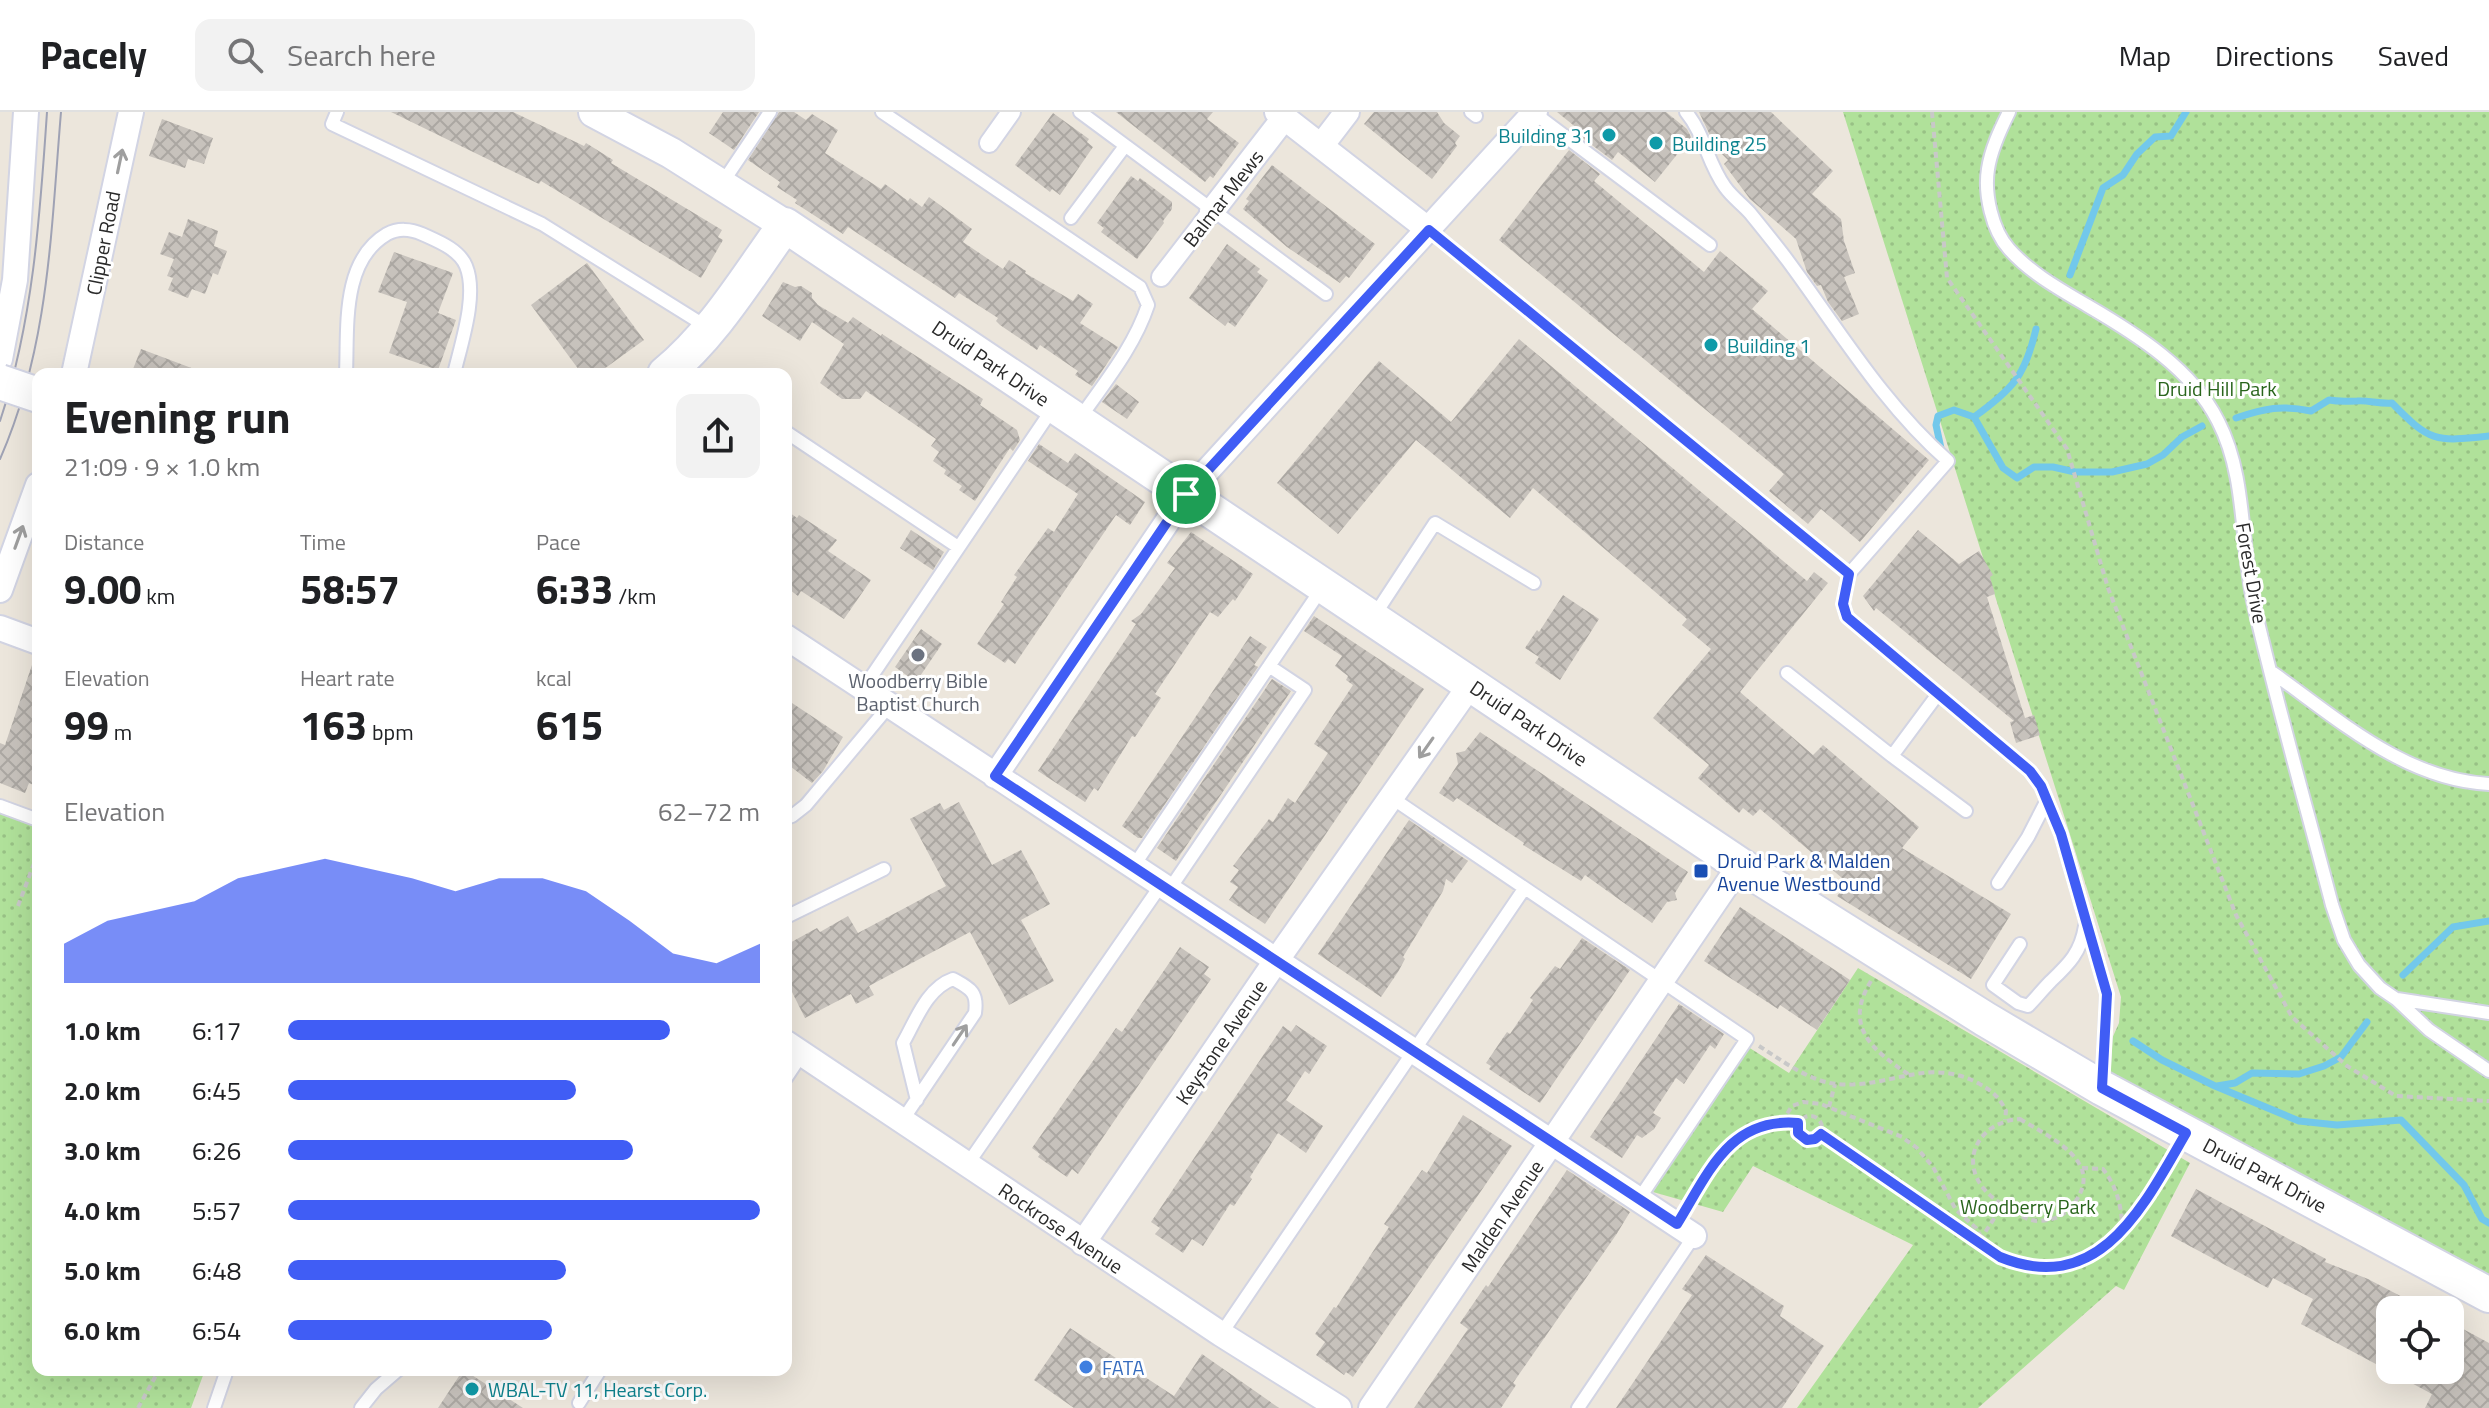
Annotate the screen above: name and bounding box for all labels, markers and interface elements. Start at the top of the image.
search box [195,19,755,91]
text: Pacely [40,26,147,84]
text: Search here [287,32,436,78]
icon: search [223,33,267,77]
text: Map [2119,34,2171,77]
text: Directions [2215,34,2334,77]
text: Saved [2378,34,2449,77]
place label: Building 31 [1498,120,1593,151]
marker: Building 31 [1600,126,1618,144]
place label: Building 25 [1672,128,1767,159]
marker: Building 25 [1647,134,1665,152]
street label: Balmar Mews [1175,143,1271,253]
one-way arrow [113,149,128,174]
street label: Clipper Road [78,188,128,298]
street label: Druid Park Drive [926,312,1056,414]
place label: Building 1 [1727,330,1811,361]
marker: Building 1 [1702,336,1720,354]
park label: Druid Hill Park [2157,373,2277,404]
text: Evening run [64,383,291,450]
button: share [676,394,760,478]
text: 21:09 · 9 × 1.0 km [64,447,260,486]
pin [1152,460,1220,528]
icon: arrive [1164,472,1208,516]
street label: Forest Drive [2228,520,2276,626]
text: Distance [64,525,144,559]
text: Time [300,525,346,559]
text: Pace [536,525,581,559]
one-way arrow [13,526,27,550]
text: 9.00 [64,559,141,620]
text: 58:57 [300,559,400,620]
text: 6:33 [536,559,613,620]
text: km [141,579,175,613]
text: /km [613,579,656,613]
marker: Woodberry Bible Baptist Church [909,646,927,664]
text: Elevation [64,661,150,695]
text: Heart rate [300,661,395,695]
text: kcal [536,661,572,695]
place label: Woodberry Bible Baptist Church [848,665,988,719]
street label: Druid Park Drive [1464,672,1594,774]
text: 99 [64,695,109,756]
text: 163 [300,695,367,756]
text: 615 [536,695,603,756]
text: m [109,715,132,749]
text: bpm [367,715,414,749]
one-way arrow [1418,737,1434,759]
text: Elevation [64,792,165,831]
text: 62–72 m [658,792,760,831]
place label: Druid Park & Malden Avenue Westbound [1717,845,1891,899]
marker: Druid Park & Malden Avenue Westbound [1692,862,1710,880]
street label: Keystone Avenue [1168,973,1274,1111]
text: 1.0 km [64,1011,141,1050]
text: 6:17 [192,1011,241,1050]
one-way arrow [952,1024,968,1047]
text: 2.0 km [64,1071,141,1110]
text: 6:45 [192,1071,241,1110]
street label: Druid Park Drive [2198,1129,2332,1221]
text: 3.0 km [64,1131,141,1170]
text: 6:26 [192,1131,241,1170]
street label: Malden Avenue [1453,1154,1551,1278]
street label: Rockrose Avenue [992,1175,1130,1281]
text: 4.0 km [64,1191,141,1230]
text: 5:57 [192,1191,241,1230]
park label: Woodberry Park [1960,1191,2096,1222]
text: 5.0 km [64,1251,141,1290]
text: 6:48 [192,1251,241,1290]
map controls [2376,1296,2464,1384]
button: locate [2376,1296,2464,1384]
text: 6.0 km [64,1311,141,1350]
text: 6:54 [192,1311,241,1350]
place label: FATA [1102,1352,1144,1383]
marker: FATA [1077,1358,1095,1376]
place label: WBAL-TV 11, Hearst Corp. [488,1374,707,1405]
marker: WBAL-TV 11, Hearst Corp. [463,1380,481,1398]

